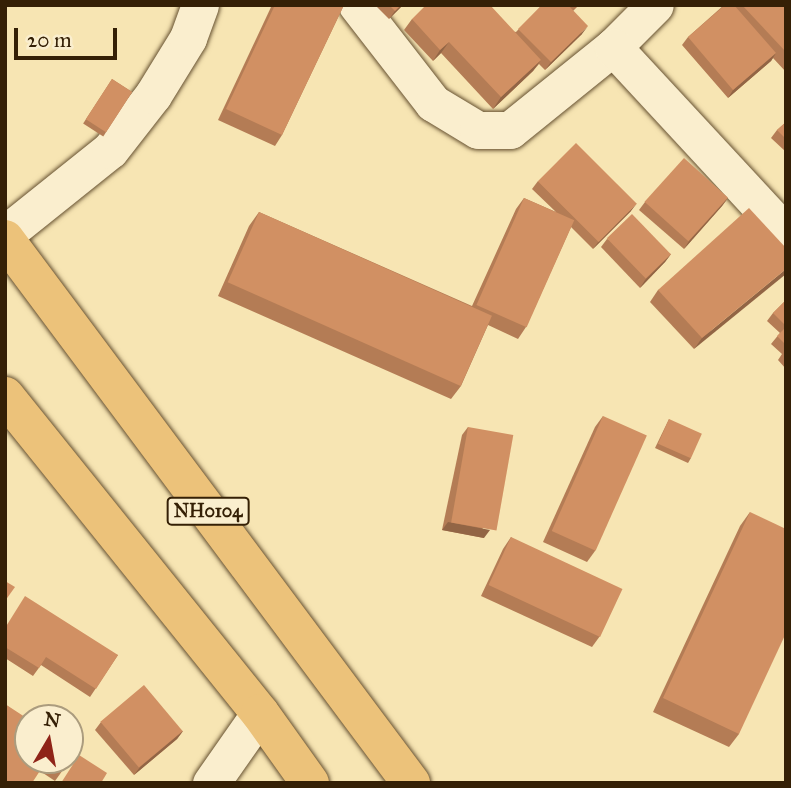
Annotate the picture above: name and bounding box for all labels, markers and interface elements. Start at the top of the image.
scale bar [18,14,121,58]
text: 20 m [27,27,72,53]
road number: NH0104 [166,496,250,526]
north arrow [14,704,84,774]
text: N [42,707,62,733]

